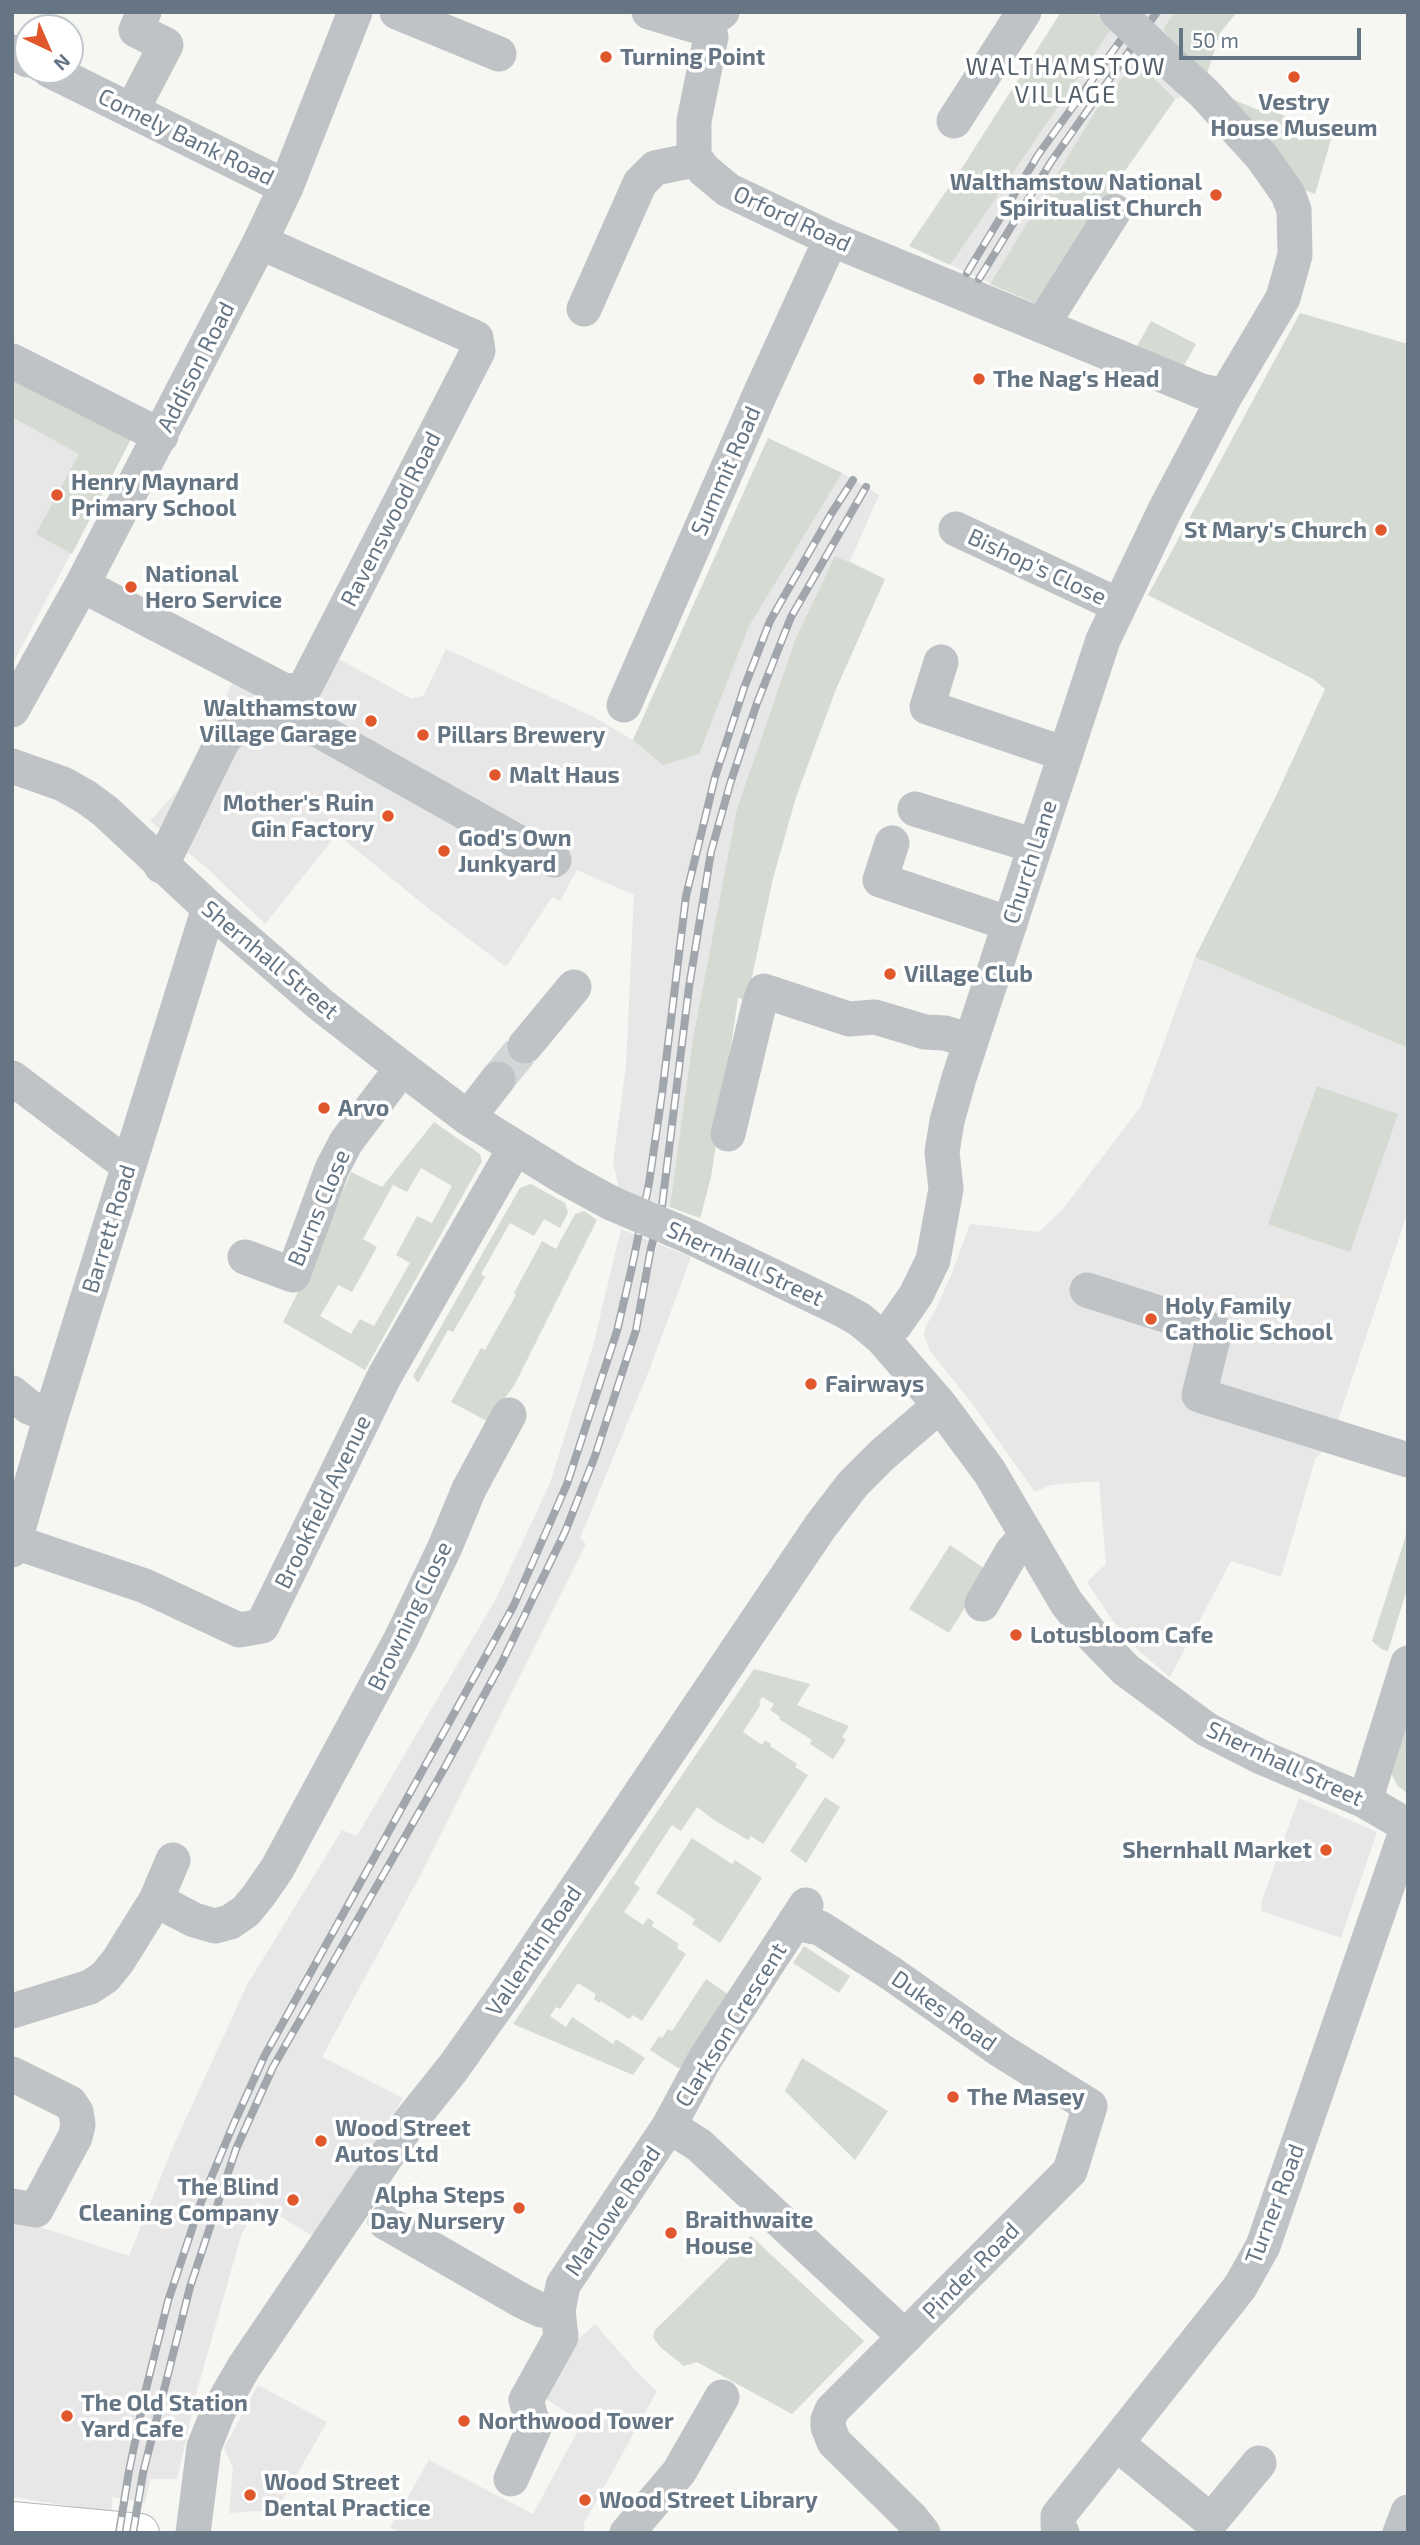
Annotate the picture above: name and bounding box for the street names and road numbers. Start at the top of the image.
street label: Comely Bank Road [94,82,278,192]
street label: Orford Road [729,180,855,258]
street label: Addison Road [151,297,241,437]
street label: Summit Road [685,402,767,540]
street label: Ravenswood Road [335,427,447,611]
street label: Bishop's Close [963,523,1111,611]
street label: Church Lane [997,797,1063,927]
street label: Shernhall Street [196,895,344,1025]
street label: Burns Close [282,1146,356,1270]
street label: Barrett Road [76,1161,142,1297]
street label: Shernhall Street [662,1216,828,1312]
street label: Brookfield Avenue [269,1411,377,1593]
street label: Browning Close [362,1537,458,1695]
street label: Shernhall Street [1202,1716,1368,1812]
street label: Vallentin Road [480,1881,588,2021]
street label: Clarkson Crescent [669,1938,793,2112]
street label: Dukes Road [886,1965,1002,2057]
street label: Turner Road [1239,2140,1311,2268]
street label: Marlowe Road [559,2141,667,2281]
street label: Pinder Road [917,2217,1025,2325]

